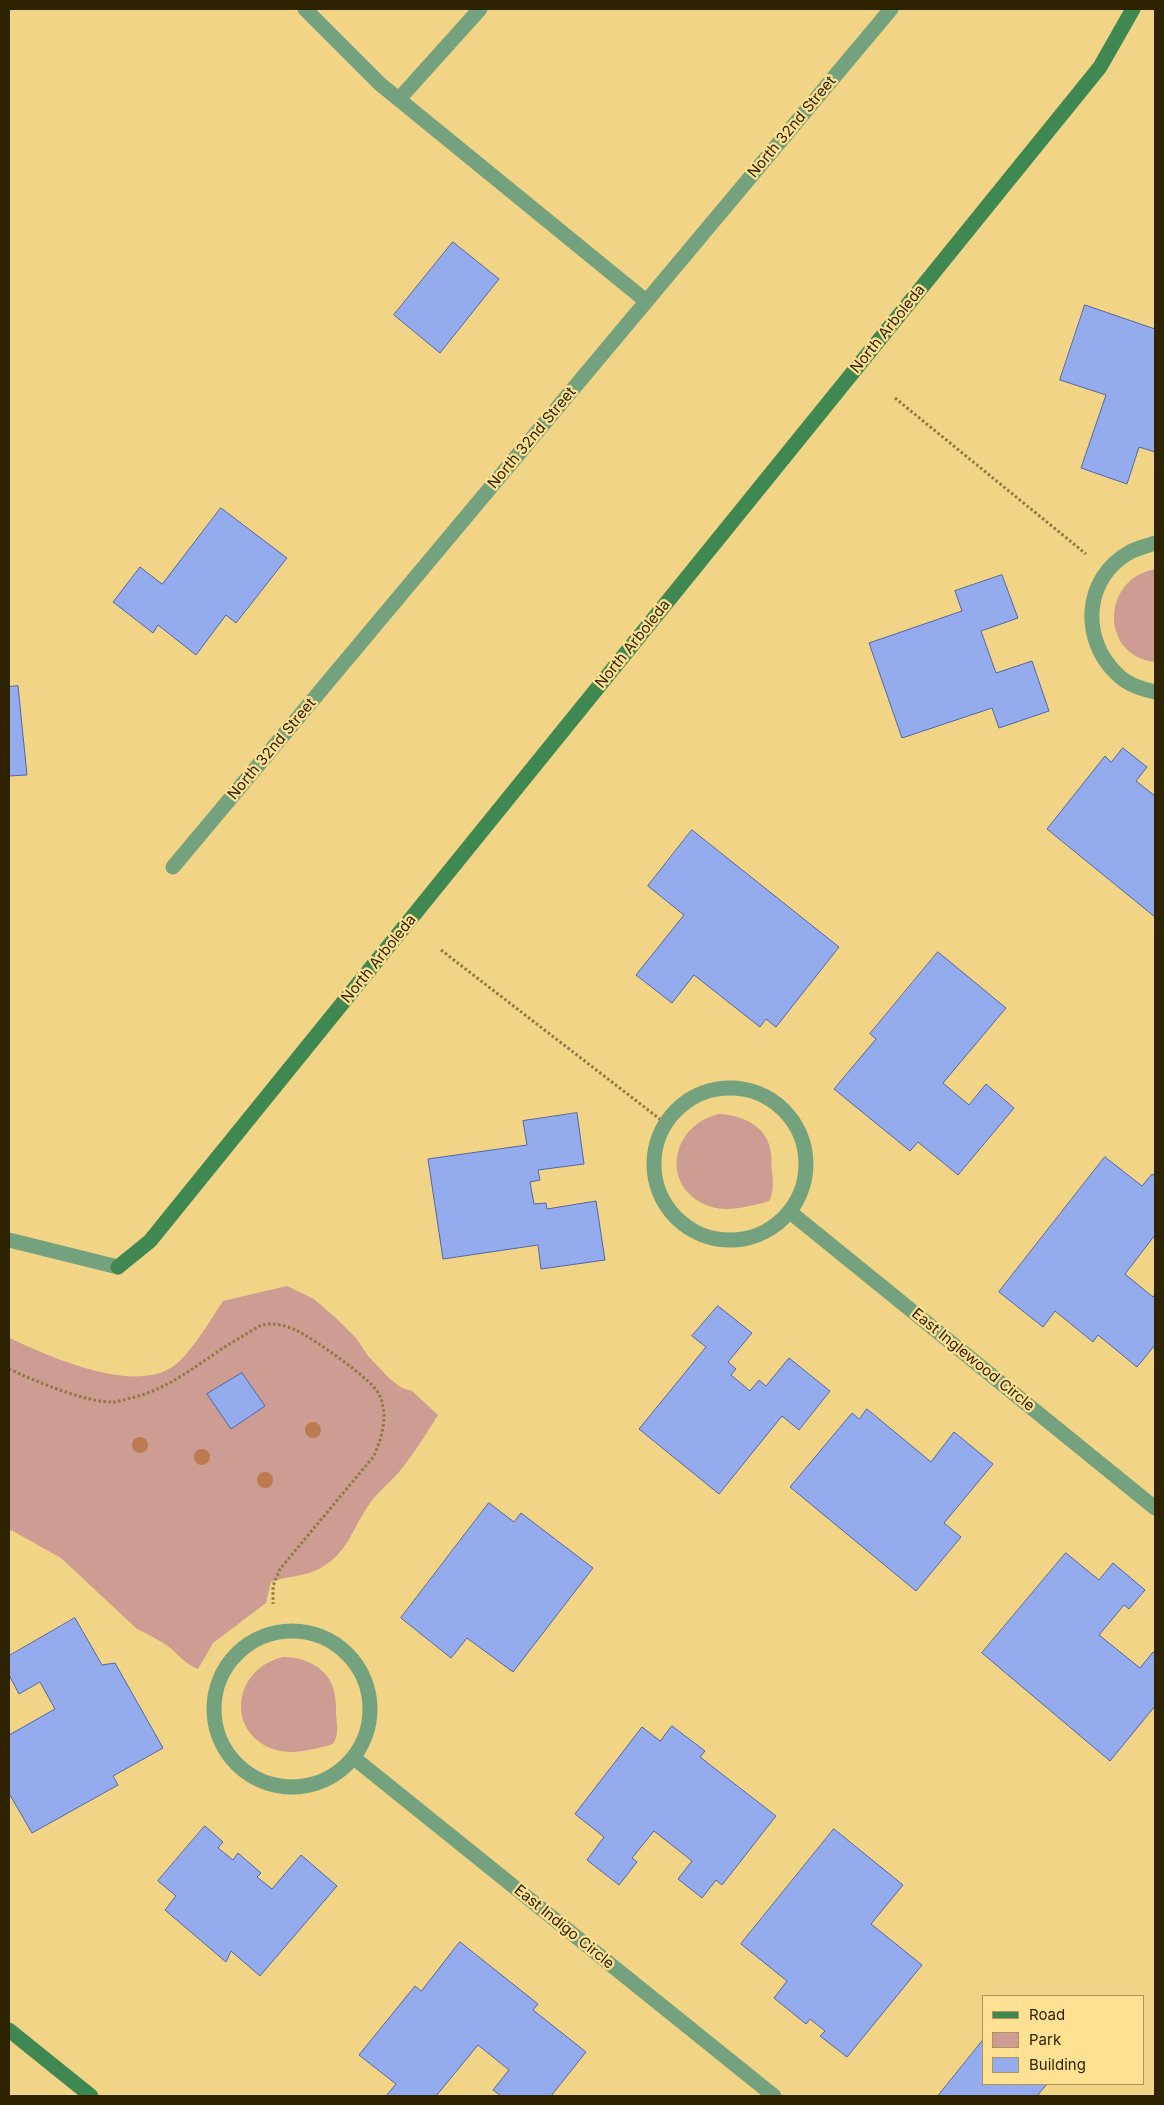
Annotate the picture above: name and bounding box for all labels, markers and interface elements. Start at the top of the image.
street label: North 32nd Street [744,73,840,181]
street label: North Arboleda [847,281,929,377]
street label: North 32nd Street [484,384,580,492]
street label: North Arboleda [592,596,674,692]
street label: North 32nd Street [224,695,320,803]
street label: North Arboleda [338,911,420,1007]
street label: East Inglewood Circle [908,1305,1038,1415]
street label: East Indigo Circle [510,1881,618,1973]
legend [982,1995,1144,2085]
text: Road [1029,2005,1065,2024]
text: Park [1029,2030,1061,2049]
text: Building [1029,2055,1086,2074]

